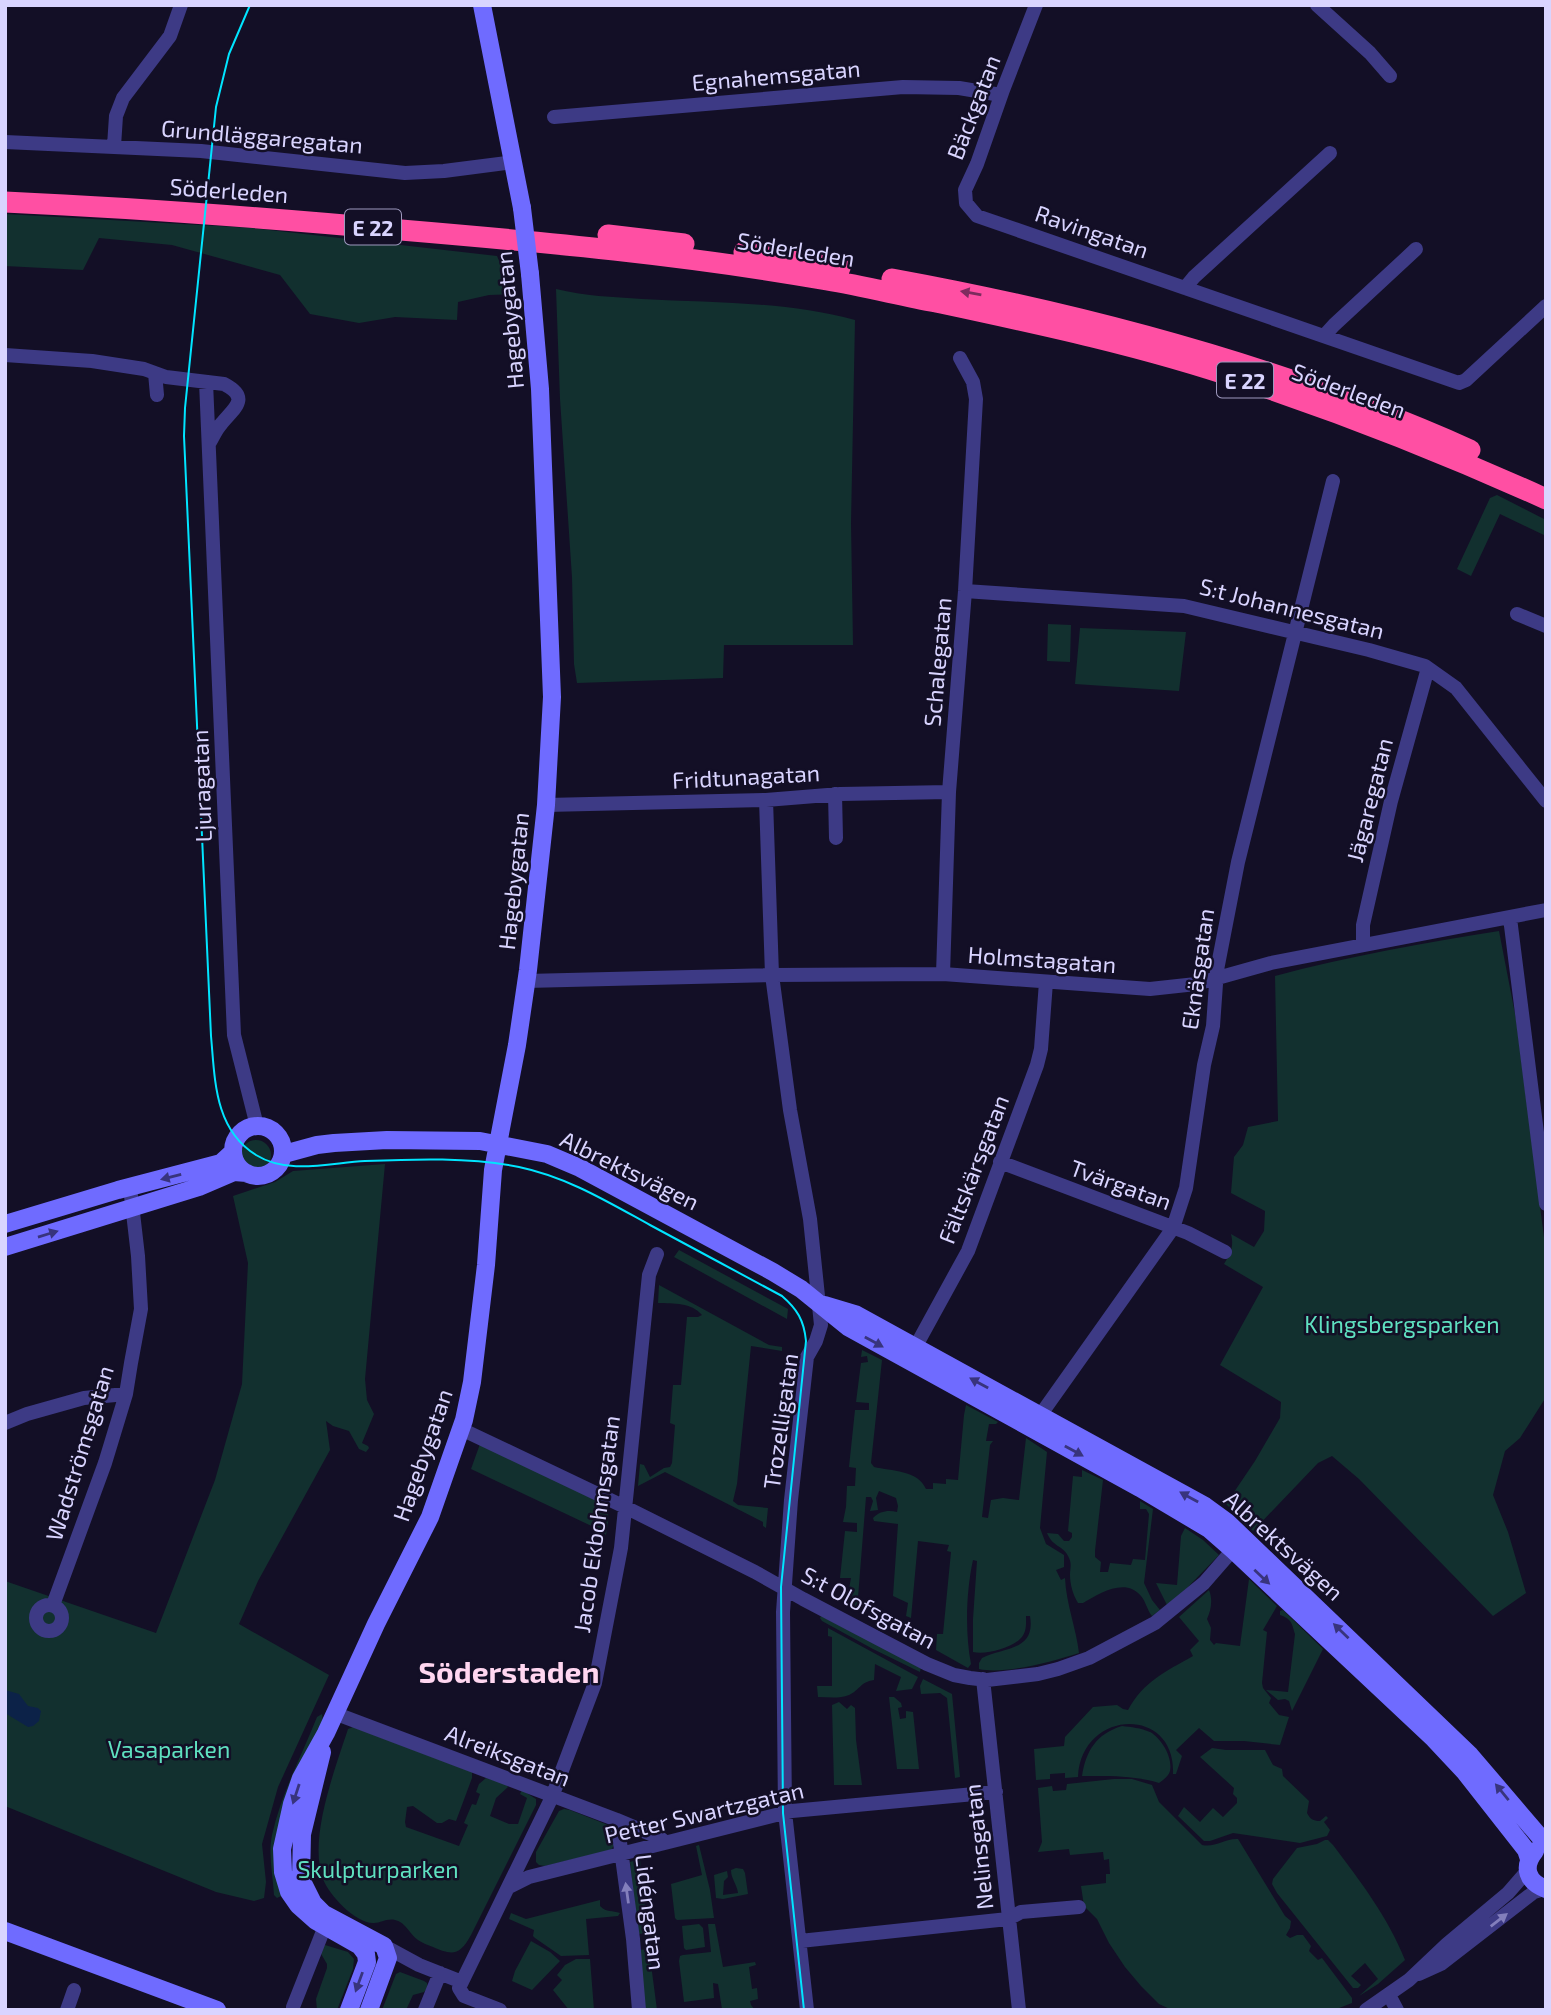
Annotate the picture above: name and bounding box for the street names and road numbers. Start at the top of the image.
street label: Bäckgatan [940,51,1006,163]
street label: Egnahemsgatan [690,54,862,96]
street label: Grundläggaregatan [160,113,364,159]
street label: Söderleden [169,172,289,208]
street label: Ravingatan [1032,199,1152,263]
road number: E 22 [345,210,401,244]
street label: Söderleden [735,226,857,272]
street label: Hagebygatan [489,250,529,390]
street label: Söderleden [1288,357,1410,423]
road number: E 22 [1217,362,1273,398]
street label: S:t Johannesgatan [1197,571,1387,645]
street label: Schalegatan [917,596,957,728]
street label: Ljuragatan [185,729,217,843]
street label: Jägaregatan [1340,735,1398,865]
street label: Fridtunagatan [671,758,821,794]
street label: Hagebygatan [492,811,534,951]
street label: Eknäsgatan [1175,906,1219,1032]
street label: Holmstagatan [967,940,1117,978]
street label: Fältskärsgatan [932,1091,1014,1247]
street label: Albrektsvägen [556,1124,704,1216]
street label: Tvärgatan [1067,1153,1175,1215]
street label: Trozelligatan [757,1351,803,1491]
street label: Wadströmsgatan [39,1362,119,1544]
street label: Hagebygatan [386,1385,458,1525]
street label: Jacob Ekbohmsgatan [567,1414,625,1634]
street label: Albrektsvägen [1219,1484,1349,1606]
street label: S:t Olofsgatan [797,1560,941,1654]
street label: Alreiksgatan [442,1718,574,1792]
street label: Petter Swartzgatan [602,1775,806,1849]
street label: Nelinsgatan [957,1783,999,1911]
street label: Lidéngatan [630,1852,672,1972]

